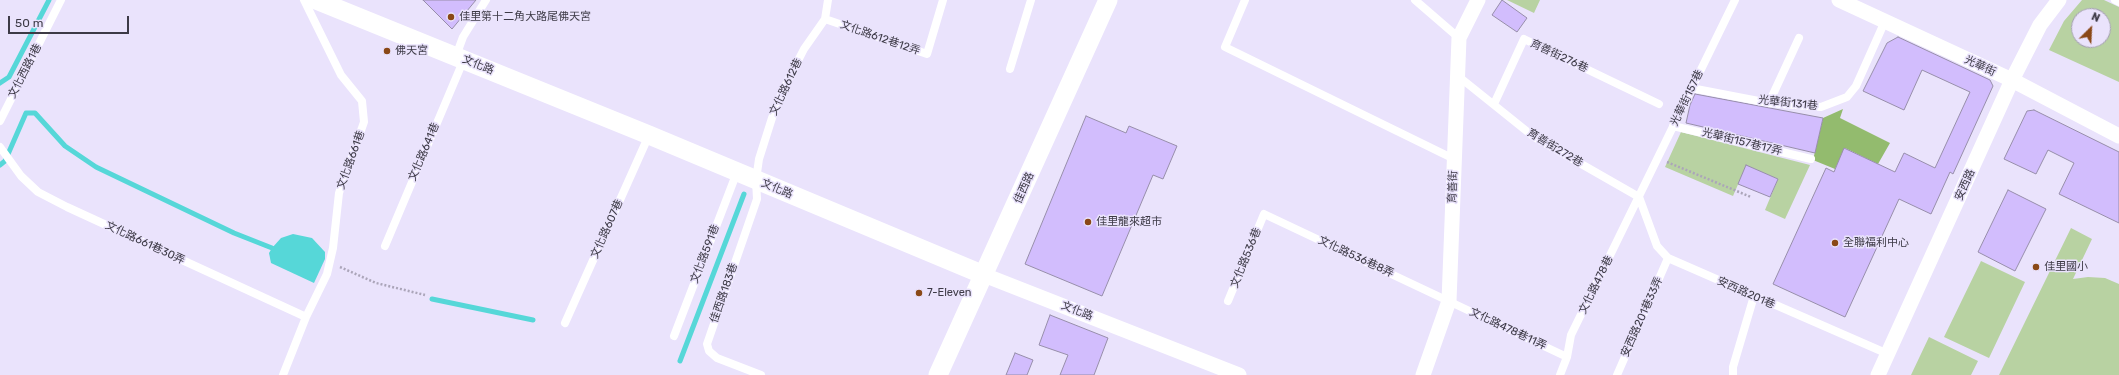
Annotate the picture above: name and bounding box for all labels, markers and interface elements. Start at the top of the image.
scale bar [10,8,131,34]
north arrow [2071,8,2111,48]
place label: 佳里第十二角大路尾佛天宮 [459,10,591,24]
text: N [2089,10,2102,25]
marker: 佳里第十二角大路尾佛天宮 [446,12,456,22]
text: 50 m [15,16,43,30]
street label: 文化路612巷12弄 [838,18,922,58]
street label: 育善街276巷 [1528,37,1590,75]
street label: 文化西路1巷 [6,41,44,101]
place label: 佛天宮 [395,44,428,58]
marker: 佛天宮 [382,46,392,56]
street label: 文化路 [460,53,496,77]
street label: 光華街 [1962,53,1998,79]
street label: 文化路612巷 [767,56,805,118]
street label: 光華街157巷 [1668,68,1706,128]
street label: 光華街131巷 [1758,93,1818,113]
street label: 文化路641巷 [406,121,442,183]
street label: 育善街272巷 [1525,126,1585,170]
street label: 光華街157巷17弄 [1701,126,1783,158]
street label: 文化路661巷 [334,129,368,191]
street label: 安西路 [1952,167,1978,203]
street label: 佳西路 [1011,170,1037,206]
street label: 育善街 [1446,170,1460,204]
street label: 文化路 [759,176,795,202]
street label: 文化路607巷 [588,197,626,261]
place label: 佳里龍來超市 [1096,215,1162,229]
marker: 佳里龍來超市 [1083,217,1093,227]
street label: 文化路661巷30弄 [103,219,187,267]
street label: 文化路591巷 [688,223,722,285]
street label: 文化路536巷 [1228,226,1264,290]
street label: 文化路536巷8弄 [1316,234,1396,280]
place label: 全聯福利中心 [1843,236,1909,250]
marker: 全聯福利中心 [1830,238,1840,248]
street label: 文化路478巷 [1576,254,1616,316]
place label: 佳里國小 [2044,260,2088,274]
street label: 佳西路183巷 [708,261,740,325]
marker: 佳里國小 [2031,262,2041,272]
street label: 安西路201巷 [1715,274,1777,312]
street label: 安西路201巷33弄 [1618,275,1666,359]
place label: 7-Eleven [927,286,972,300]
marker: 7-Eleven [914,288,924,298]
street label: 文化路 [1059,299,1095,323]
street label: 文化路478巷11弄 [1467,305,1549,353]

